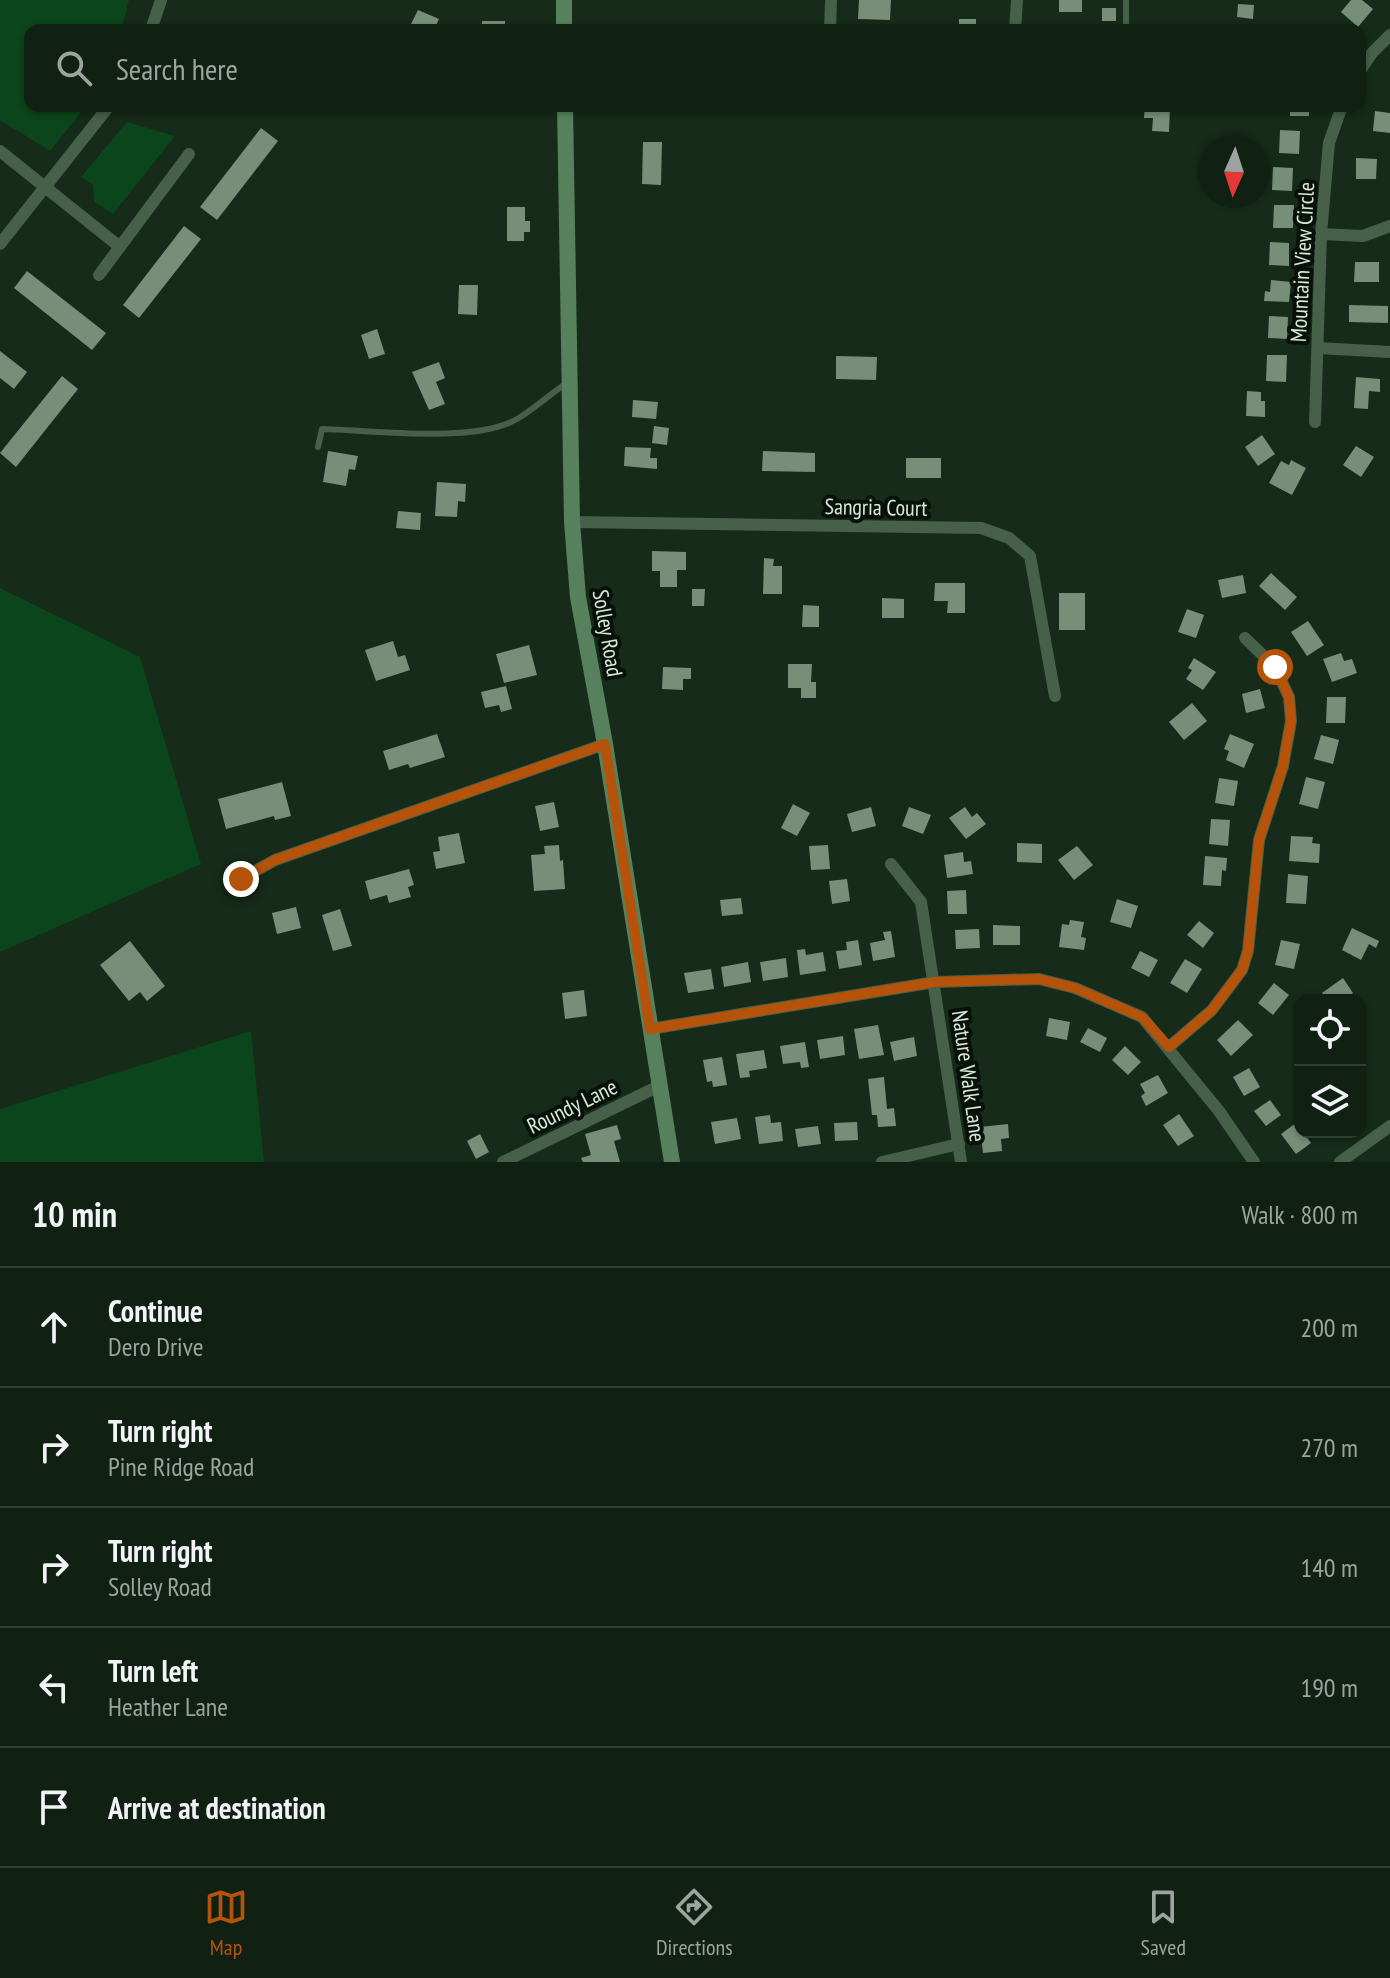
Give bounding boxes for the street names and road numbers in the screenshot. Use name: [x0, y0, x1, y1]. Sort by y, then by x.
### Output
street label: Mountain View Circle: [1284, 181, 1320, 343]
street label: Sangria Court: [824, 492, 928, 522]
street label: Solley Road: [587, 587, 629, 679]
street label: Nature Walk Lane: [946, 1008, 992, 1144]
street label: Roundy Lane: [522, 1072, 622, 1140]

